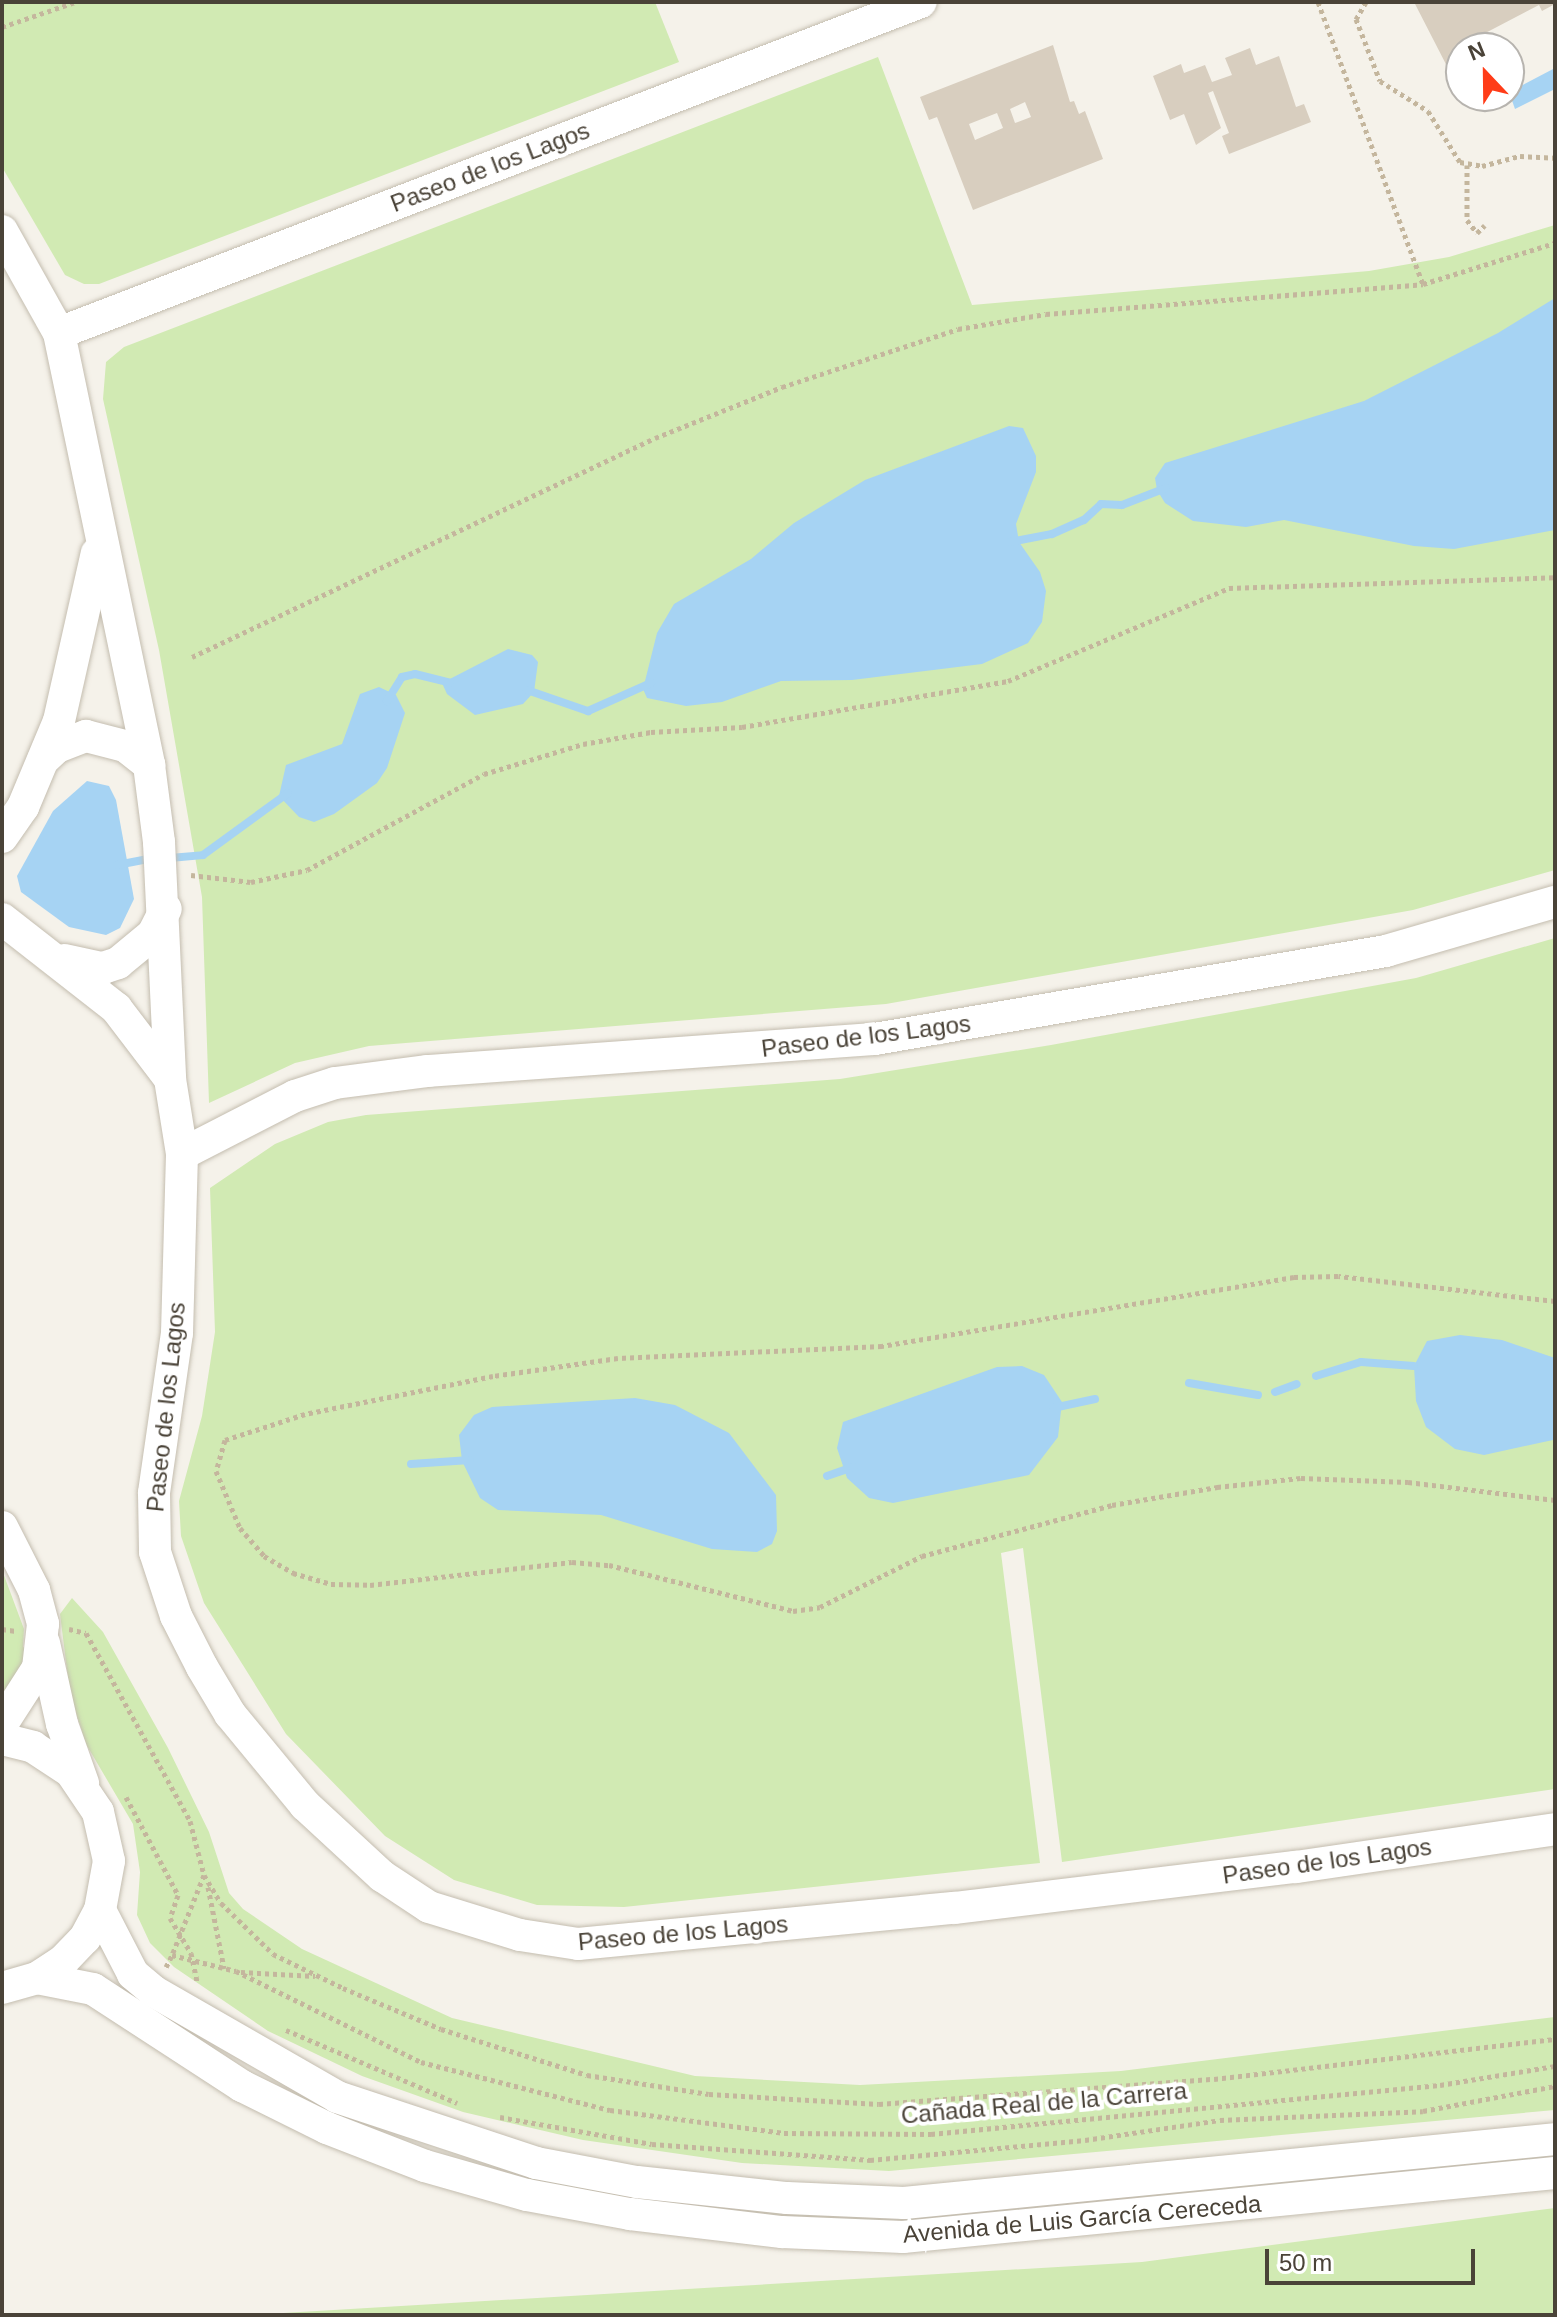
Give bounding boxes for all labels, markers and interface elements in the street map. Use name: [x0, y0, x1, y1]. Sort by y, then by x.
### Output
north arrow: [1445, 32, 1525, 112]
text: N: [1465, 37, 1489, 66]
street label: Paseo de los Lagos: [386, 116, 594, 218]
street label: Paseo de los Lagos: [760, 1009, 972, 1063]
street label: Paseo de los Lagos: [141, 1301, 191, 1513]
street label: Paseo de los Lagos: [1221, 1832, 1433, 1890]
street label: Paseo de los Lagos: [577, 1909, 789, 1957]
street label: Cañada Real de la Carrera: [900, 2076, 1188, 2130]
street label: Avenida de Luis García Cereceda: [902, 2189, 1262, 2249]
scale bar: [1269, 2233, 1479, 2283]
text: 50 m: [1279, 2249, 1332, 2276]

